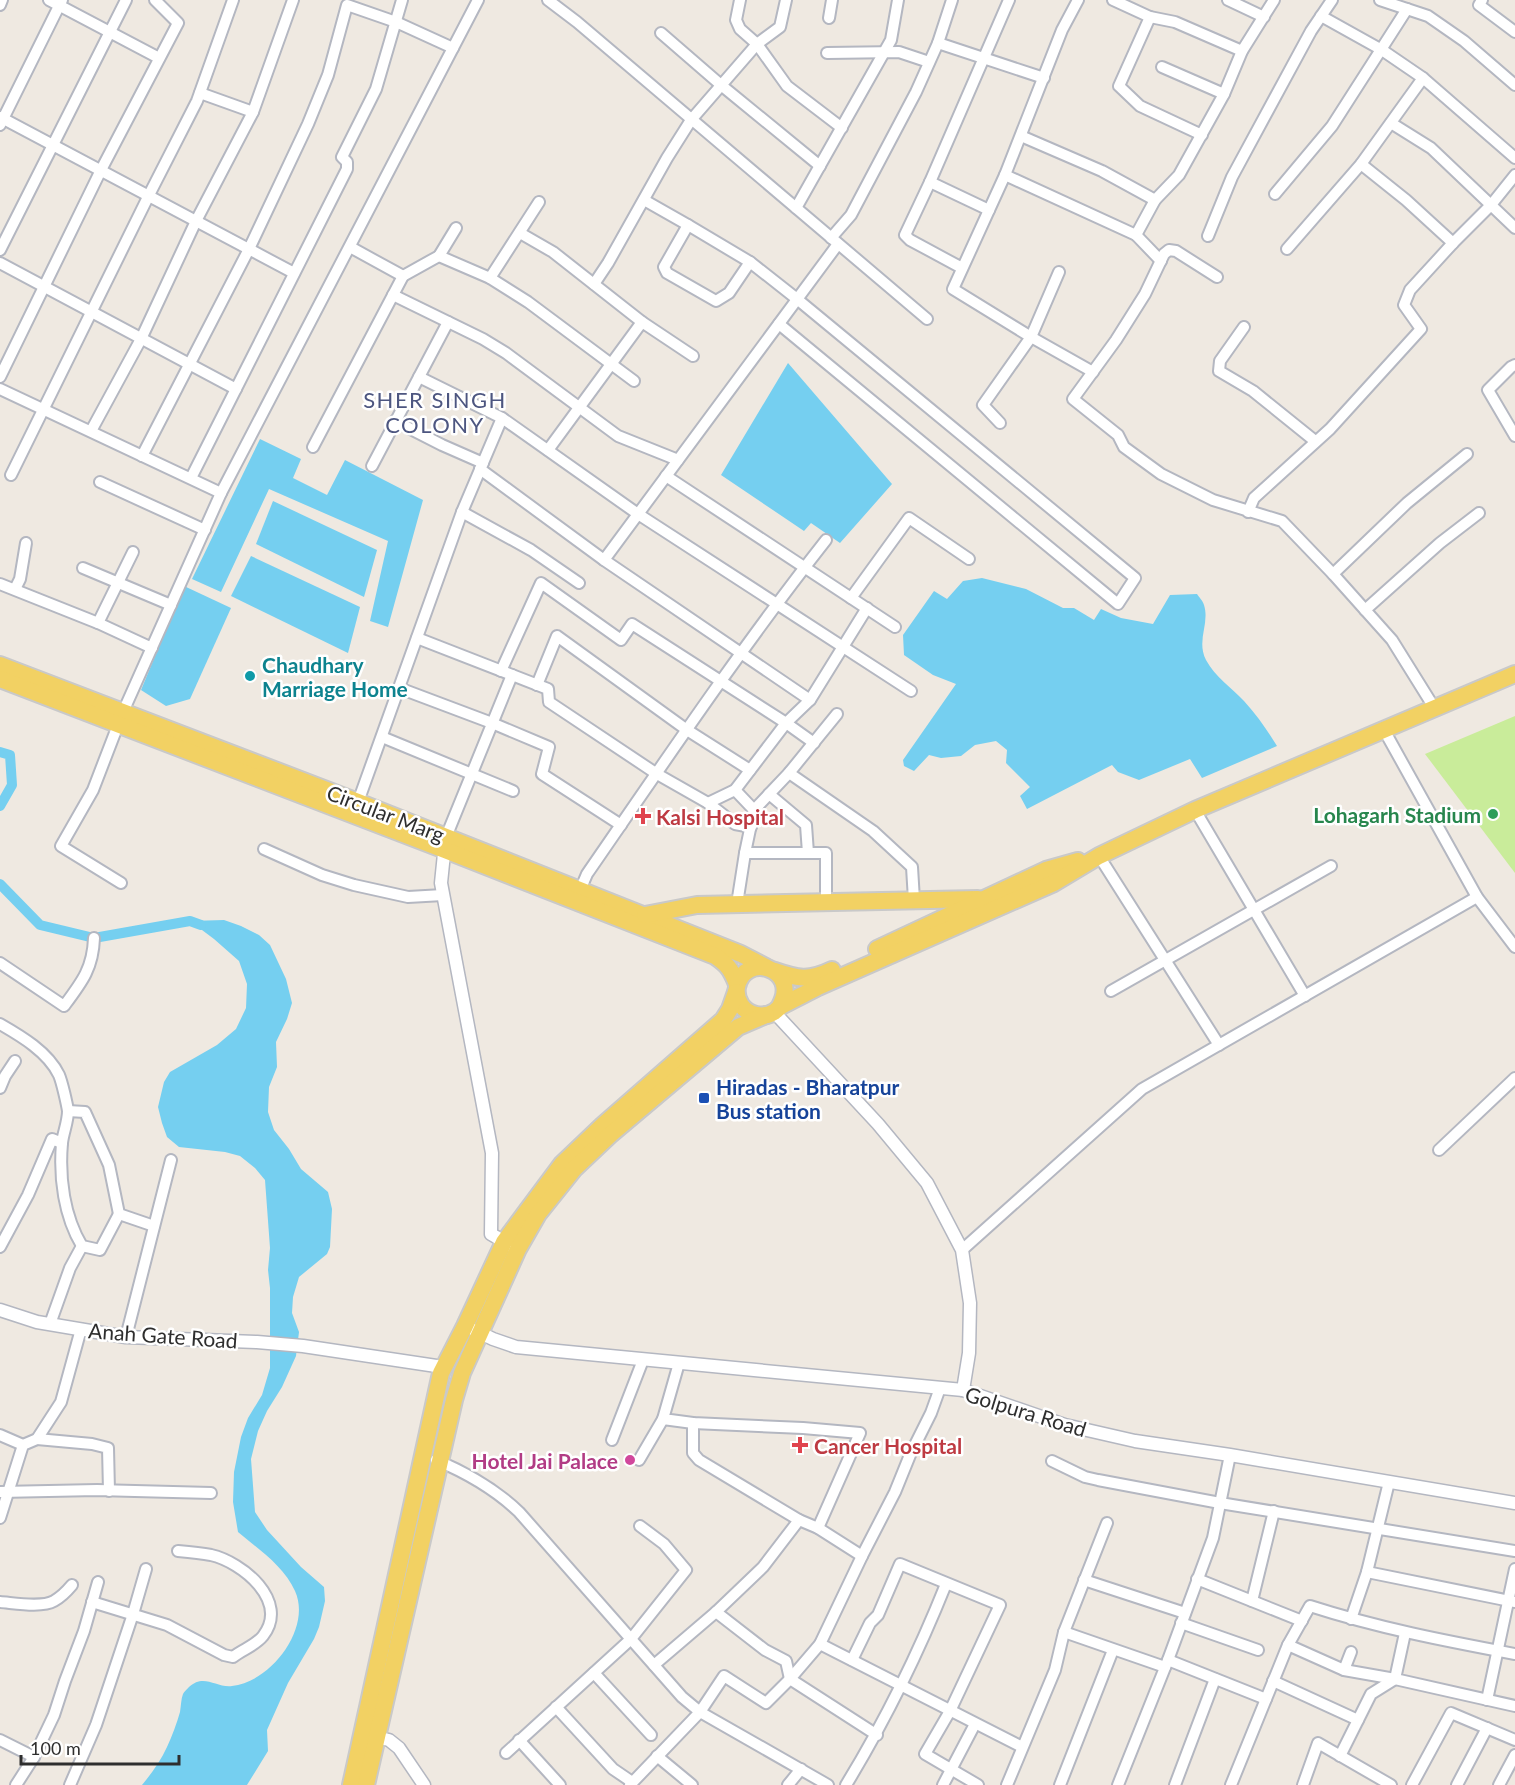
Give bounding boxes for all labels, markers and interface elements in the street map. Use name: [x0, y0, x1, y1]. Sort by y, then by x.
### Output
district label: SHER SINGH COLONY: [363, 386, 507, 438]
place label: Chaudhary Marriage Home: [262, 652, 408, 701]
marker: Chaudhary Marriage Home: [243, 669, 257, 683]
street label: Circular Marg: [324, 779, 448, 847]
place label: Lohagarh Stadium: [1313, 802, 1481, 827]
place label: Kalsi Hospital: [656, 804, 784, 829]
marker: Kalsi Hospital: [634, 807, 652, 825]
marker: Lohagarh Stadium: [1486, 807, 1500, 821]
place label: Hiradas - Bharatpur Bus station: [716, 1074, 900, 1123]
marker: Hiradas - Bharatpur Bus station: [697, 1091, 711, 1105]
street label: Anah Gate Road: [88, 1317, 238, 1353]
street label: Golpura Road: [962, 1381, 1090, 1441]
place label: Cancer Hospital: [814, 1433, 962, 1458]
marker: Cancer Hospital: [791, 1436, 809, 1454]
place label: Hotel Jai Palace: [472, 1448, 618, 1473]
marker: Hotel Jai Palace: [623, 1453, 637, 1467]
scale bar: [21, 1728, 178, 1766]
text: 100 m: [30, 1737, 81, 1759]

